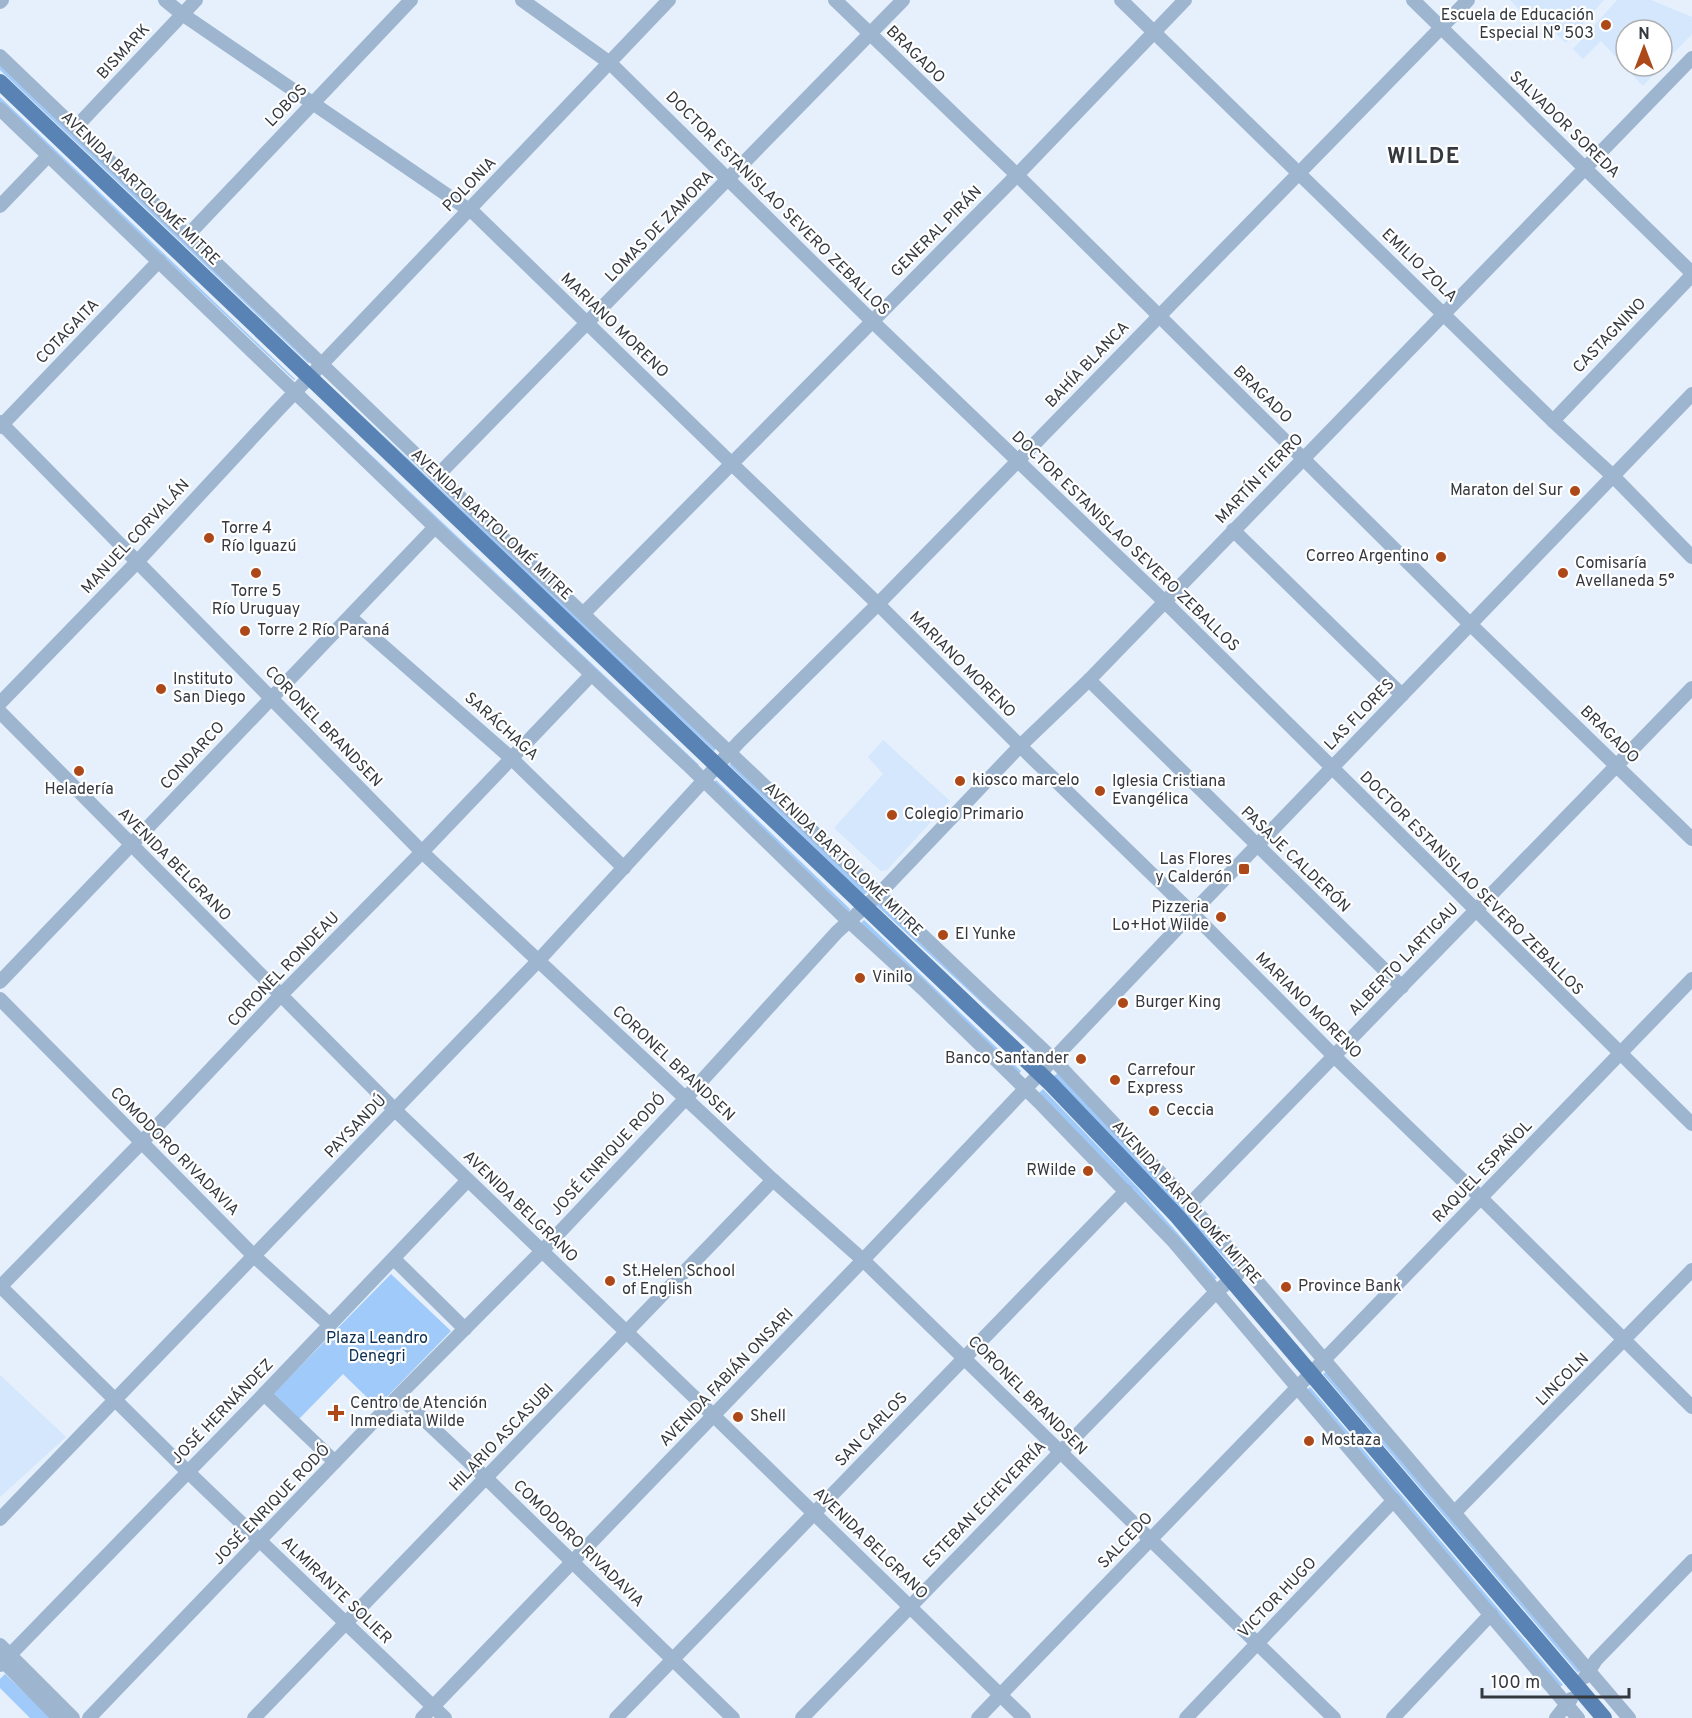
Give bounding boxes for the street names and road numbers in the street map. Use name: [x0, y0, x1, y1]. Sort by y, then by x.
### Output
street label: BISMARK: [93, 20, 155, 84]
street label: BRAGADO: [881, 22, 949, 88]
street label: SALVADOR SOREDA: [1505, 67, 1624, 183]
street label: LOBOS: [262, 80, 312, 132]
street label: DOCTOR ESTANISLAO SEVERO ZEBALLOS: [661, 88, 893, 320]
street label: AVENIDA BARTOLOMÉ MITRE: [56, 106, 225, 270]
street label: POLONIA: [439, 153, 501, 217]
street label: LOMAS DE ZAMORA: [602, 167, 719, 287]
street label: GENERAL PIRÁN: [886, 181, 987, 282]
street label: EMILIO ZOLA: [1377, 225, 1461, 307]
street label: MARIANO MORENO: [556, 269, 672, 383]
street label: CASTAGNINO: [1569, 294, 1651, 378]
street label: COTAGAITA: [32, 295, 104, 369]
street label: BAHÍA BLANCA: [1040, 316, 1134, 412]
street label: BRAGADO: [1228, 362, 1296, 428]
street label: DOCTOR ESTANISLAO SEVERO ZEBALLOS: [1007, 427, 1243, 657]
street label: MARTÍN FIERRO: [1210, 428, 1308, 528]
street label: AVENIDA BARTOLOMÉ MITRE: [406, 443, 577, 605]
street label: MANUEL CORVALÁN: [76, 474, 194, 599]
street label: MARIANO MORENO: [904, 607, 1020, 723]
street label: CORONEL BRANDSEN: [260, 662, 386, 792]
street label: LAS FLORES: [1321, 675, 1399, 755]
street label: SARÁCHAGA: [460, 687, 544, 766]
street label: BRAGADO: [1575, 702, 1643, 768]
street label: CONDARCO: [156, 718, 230, 794]
street label: DOCTOR ESTANISLAO SEVERO ZEBALLOS: [1355, 768, 1587, 1000]
street label: AVENIDA BARTOLOMÉ MITRE: [759, 777, 928, 941]
street label: PASAJE CALDERÓN: [1236, 801, 1355, 917]
street label: AVENIDA BELGRANO: [113, 804, 235, 926]
street label: ALBERTO LARTIGAU: [1345, 899, 1463, 1021]
street label: CORONEL RONDEAU: [224, 908, 344, 1032]
street label: MARIANO MORENO: [1250, 948, 1366, 1064]
street label: CORONEL BRANDSEN: [607, 1002, 739, 1126]
street label: COMODORO RIVADAVIA: [105, 1083, 243, 1221]
street label: JOSÉ ENRIQUE RODÓ: [546, 1088, 671, 1220]
street label: PAYSANDÚ: [319, 1090, 391, 1163]
street label: RAQUEL ESPAÑOL: [1427, 1114, 1537, 1227]
street label: AVENIDA BARTOLOMÉ MITRE: [1107, 1116, 1266, 1289]
street label: AVENIDA BELGRANO: [458, 1147, 582, 1267]
street label: AVENIDA FABIÁN ONSARI: [654, 1303, 798, 1451]
street label: CORONEL BRANDSEN: [963, 1332, 1091, 1460]
street label: LINCOLN: [1532, 1349, 1594, 1411]
street label: JOSÉ HERNÁNDEZ: [166, 1354, 278, 1469]
street label: HILARIO ASCASUBI: [446, 1380, 558, 1496]
street label: SAN CARLOS: [831, 1388, 913, 1472]
street label: ESTEBAN ECHEVERRÍA: [918, 1436, 1051, 1573]
street label: JOSÉ ENRIQUE RODÓ: [208, 1439, 335, 1570]
street label: COMODORO RIVADAVIA: [508, 1476, 648, 1612]
street label: AVENIDA BELGRANO: [808, 1484, 932, 1604]
street label: SALCEDO: [1094, 1509, 1158, 1573]
street label: ALMIRANTE SOLIER: [276, 1533, 396, 1649]
street label: VICTOR HUGO: [1234, 1553, 1322, 1643]

